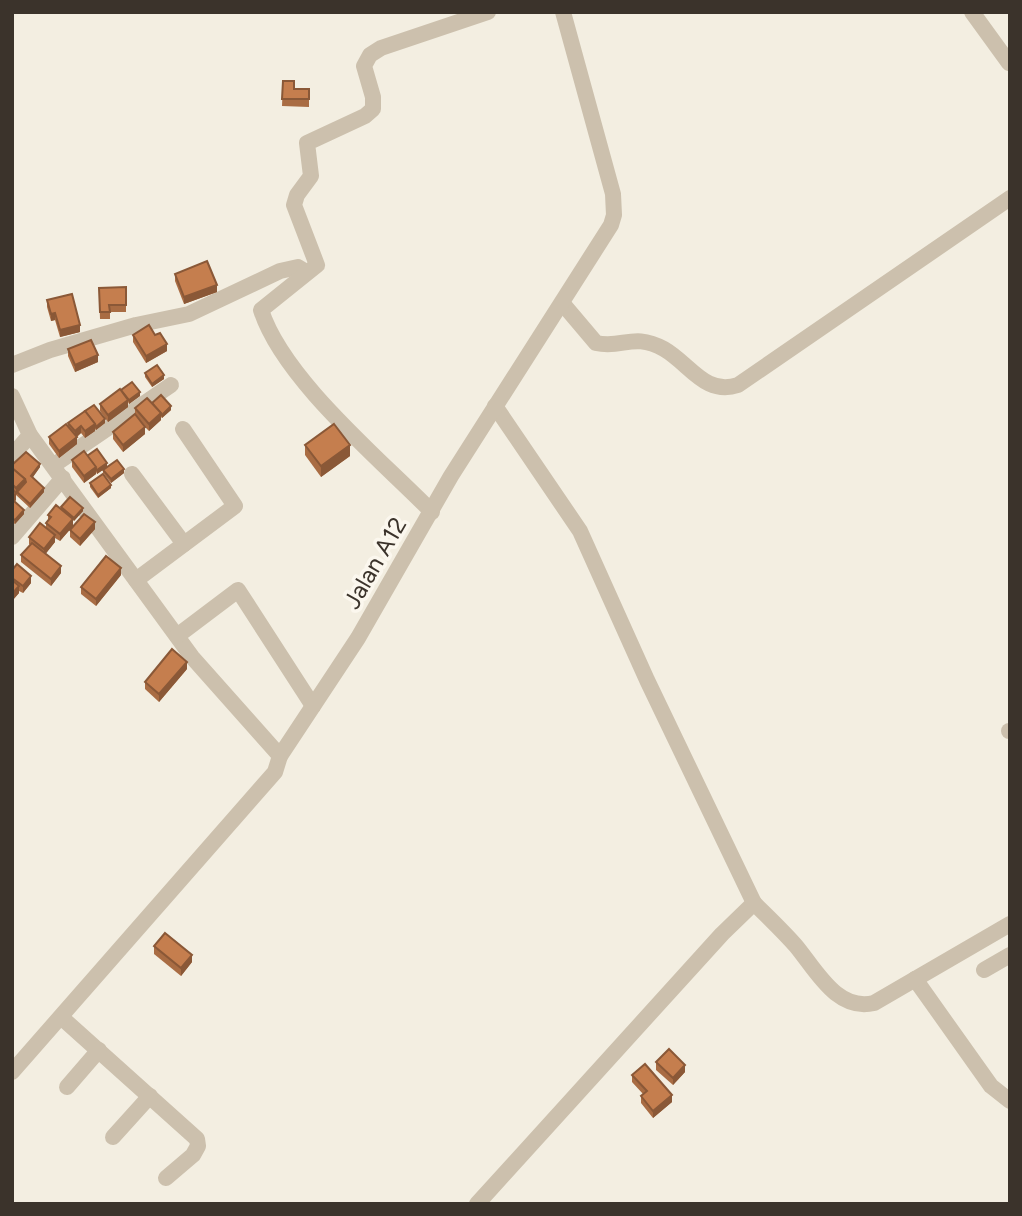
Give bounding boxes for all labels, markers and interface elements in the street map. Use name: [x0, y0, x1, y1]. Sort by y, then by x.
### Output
street label: Jalan A12: [337, 512, 412, 614]

